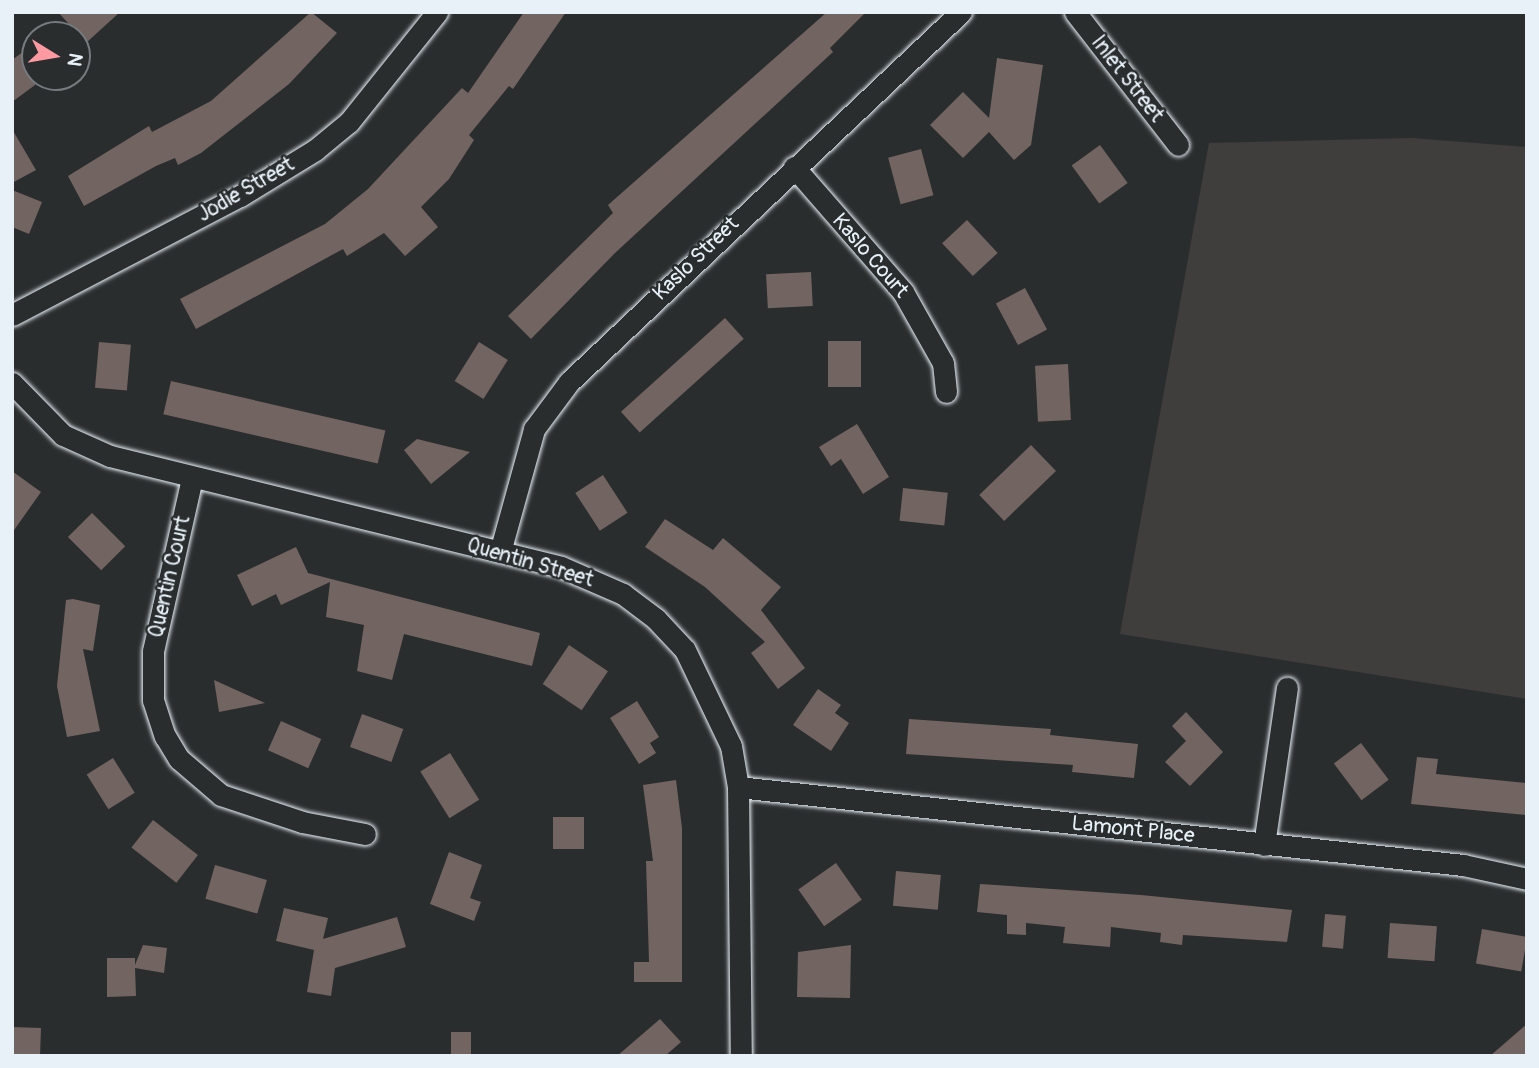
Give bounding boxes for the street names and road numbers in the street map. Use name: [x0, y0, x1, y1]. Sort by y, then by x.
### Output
street label: Inlet Street: [1085, 31, 1169, 127]
street label: Jodie Street: [193, 152, 299, 228]
street label: Kaslo Court: [827, 209, 913, 303]
street label: Kaslo Street: [648, 212, 744, 306]
street label: Quentin Court: [144, 514, 196, 640]
street label: Quentin Street: [464, 533, 596, 593]
street label: Lamont Place: [1070, 811, 1196, 849]

